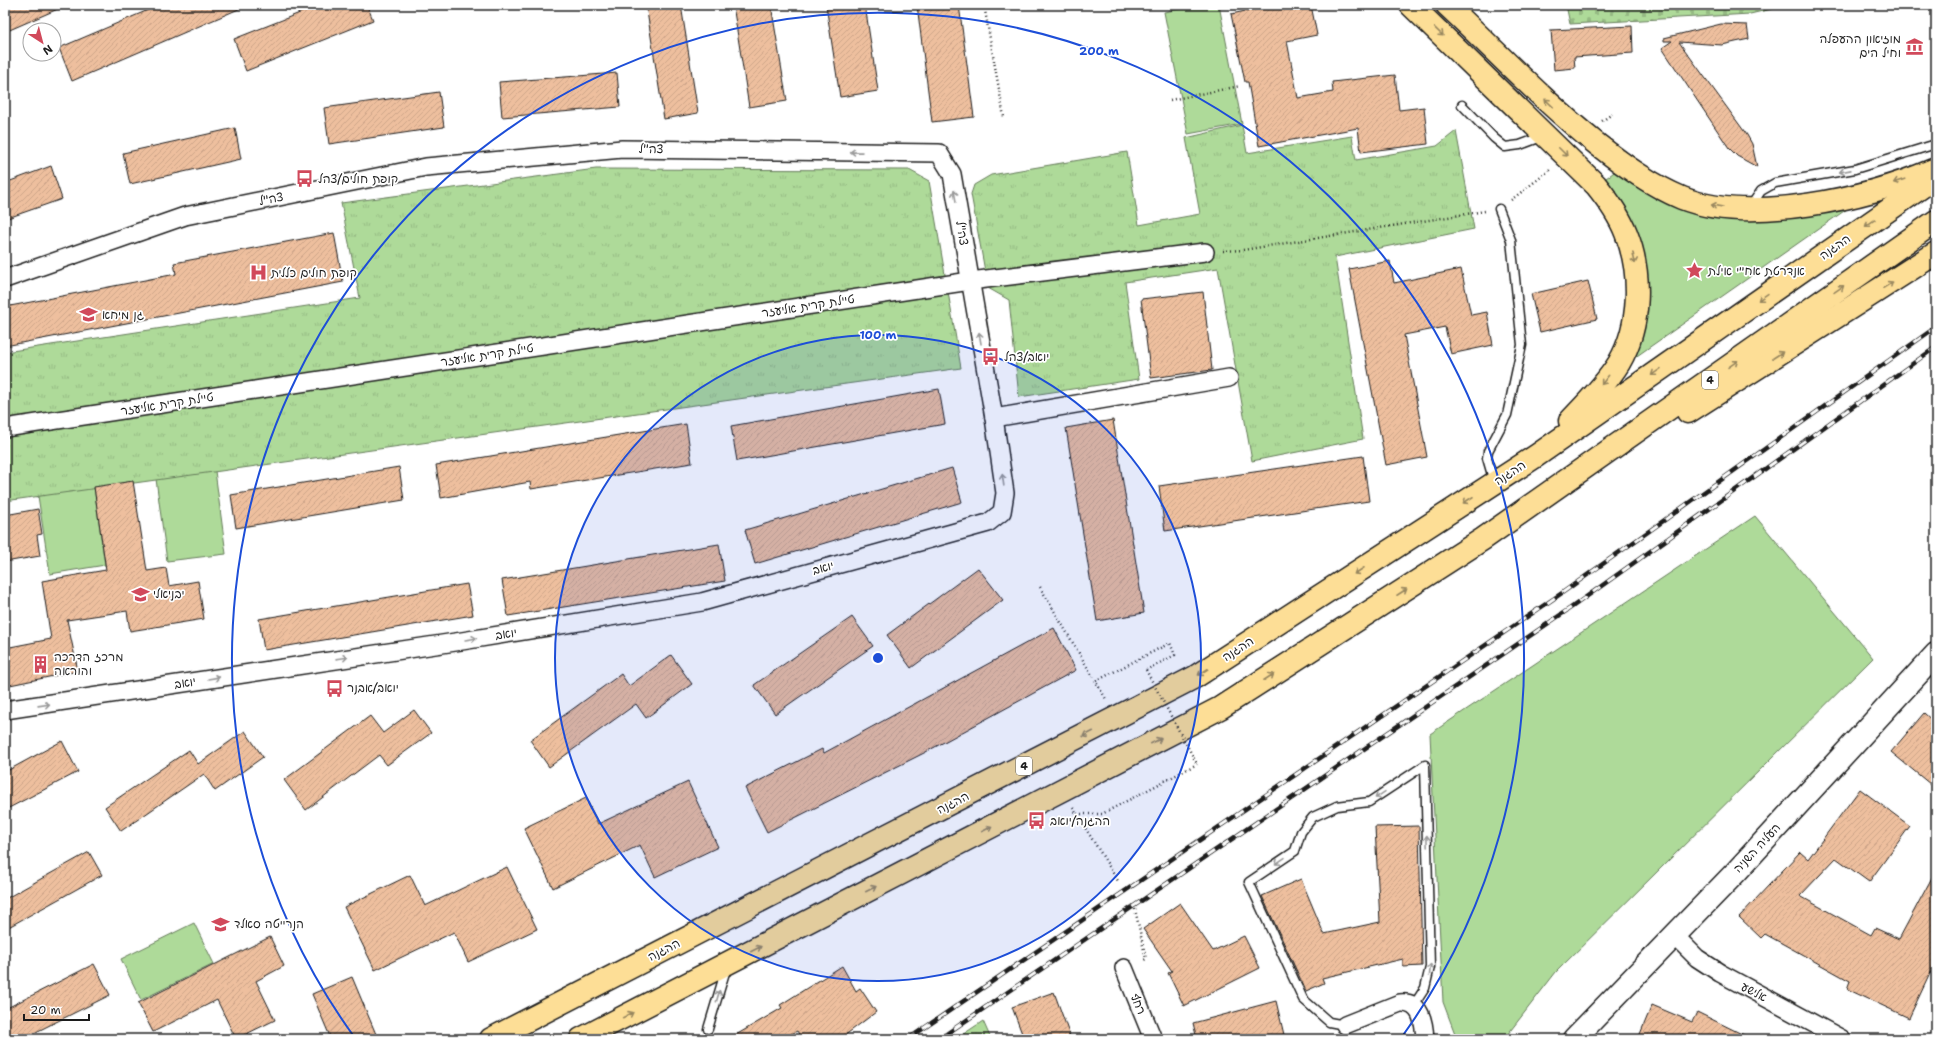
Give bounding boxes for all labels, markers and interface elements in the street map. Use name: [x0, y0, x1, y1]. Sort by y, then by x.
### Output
north arrow: [22, 22, 62, 62]
one-way arrow: [1434, 27, 1444, 36]
place label: מוזיאון ההעפלה וחיל הים: [1819, 31, 1901, 61]
museum icon: מוזיאון ההעפלה וחיל הים: [1904, 36, 1924, 56]
text: N: [39, 41, 56, 58]
text: 200 m: [1079, 43, 1119, 59]
one-way arrow: [1544, 98, 1554, 108]
street label: צה"ל: [639, 141, 664, 157]
one-way arrow: [1558, 147, 1568, 157]
one-way arrow: [850, 148, 863, 156]
one-way arrow: [1839, 167, 1852, 175]
bus stop icon: קופת חולים/צהל: [295, 169, 315, 189]
place label: קופת חולים/צהל: [318, 171, 398, 187]
one-way arrow: [1893, 178, 1906, 185]
street label: צה"ל: [257, 189, 285, 209]
one-way arrow: [951, 190, 959, 203]
one-way arrow: [1711, 202, 1724, 210]
street label: צה"ל: [952, 219, 972, 247]
one-way arrow: [1864, 219, 1875, 227]
street label: ההגנה: [1816, 231, 1854, 263]
one-way arrow: [1630, 251, 1638, 264]
place icon: אנדרטת אח"י אילת: [1685, 261, 1705, 281]
hospital icon: קופת חולים כללית: [248, 263, 268, 283]
place label: אנדרטת אח"י אילת: [1707, 263, 1805, 279]
place label: קופת חולים כללית: [270, 265, 357, 281]
one-way arrow: [1882, 280, 1894, 288]
one-way arrow: [1833, 285, 1844, 293]
street label: טיילת קרית אליעזר: [760, 291, 856, 321]
one-way arrow: [1758, 293, 1769, 301]
school or university icon: גן מיחא: [79, 305, 99, 325]
place label: גן מיחא: [102, 307, 145, 323]
text: 100 m: [860, 327, 897, 343]
one-way arrow: [976, 332, 984, 345]
street label: טיילת קרית אליעזר: [439, 340, 535, 370]
bus stop icon: יואב/צהל: [981, 347, 1001, 367]
place label: יואב/צהל: [1004, 349, 1049, 365]
one-way arrow: [1772, 351, 1783, 359]
one-way arrow: [1727, 360, 1738, 368]
one-way arrow: [1651, 368, 1662, 376]
road number: 4: [1702, 371, 1718, 389]
one-way arrow: [1601, 375, 1610, 386]
street label: טיילת קרית אליעזר: [119, 389, 215, 419]
street label: ההגנה: [1491, 457, 1529, 489]
one-way arrow: [999, 474, 1007, 487]
one-way arrow: [1462, 496, 1473, 504]
street label: יואב: [810, 557, 836, 579]
one-way arrow: [1354, 567, 1365, 575]
school or university icon: יבניאלי: [130, 584, 150, 604]
place label: יבניאלי: [153, 586, 184, 602]
one-way arrow: [1396, 587, 1408, 595]
street label: יואב: [494, 624, 518, 644]
street label: ההגנה: [1219, 633, 1257, 665]
one-way arrow: [464, 635, 477, 643]
place label: מרכז הדרכה והוראה: [54, 649, 124, 679]
centre of rings: [871, 651, 885, 665]
building icon: מרכז הדרכה והוראה: [31, 654, 51, 674]
one-way arrow: [335, 654, 348, 662]
one-way arrow: [1197, 669, 1209, 677]
street label: יואב: [173, 673, 197, 693]
one-way arrow: [1263, 673, 1274, 681]
one-way arrow: [207, 674, 220, 682]
bus stop icon: יואב/אבנר: [324, 678, 344, 698]
place label: יואב/אבנר: [347, 680, 399, 696]
one-way arrow: [37, 701, 50, 709]
one-way arrow: [1083, 730, 1095, 738]
one-way arrow: [1150, 737, 1162, 744]
road number: 4: [1016, 757, 1032, 775]
street label: ההגנה: [934, 788, 972, 818]
one-way arrow: [1374, 791, 1386, 799]
bus stop icon: ההגנה/יואב: [1027, 811, 1047, 831]
place label: ההגנה/יואב: [1050, 813, 1110, 829]
street label: העליה השניה: [1730, 820, 1784, 876]
one-way arrow: [981, 825, 993, 832]
one-way arrow: [1423, 835, 1431, 848]
one-way arrow: [1274, 858, 1286, 866]
one-way arrow: [865, 885, 877, 892]
school or university icon: הנרייטה סאלד: [211, 914, 231, 934]
place label: הנרייטה סאלד: [234, 916, 304, 932]
street label: ההגנה: [645, 935, 683, 965]
one-way arrow: [750, 944, 762, 952]
one-way arrow: [1426, 964, 1433, 977]
street label: אלישע: [1738, 979, 1770, 1006]
one-way arrow: [715, 990, 722, 1003]
street label: רחף: [1126, 991, 1150, 1017]
scale bar: [24, 996, 89, 1022]
text: 20 m: [30, 1002, 61, 1018]
one-way arrow: [622, 1010, 634, 1018]

